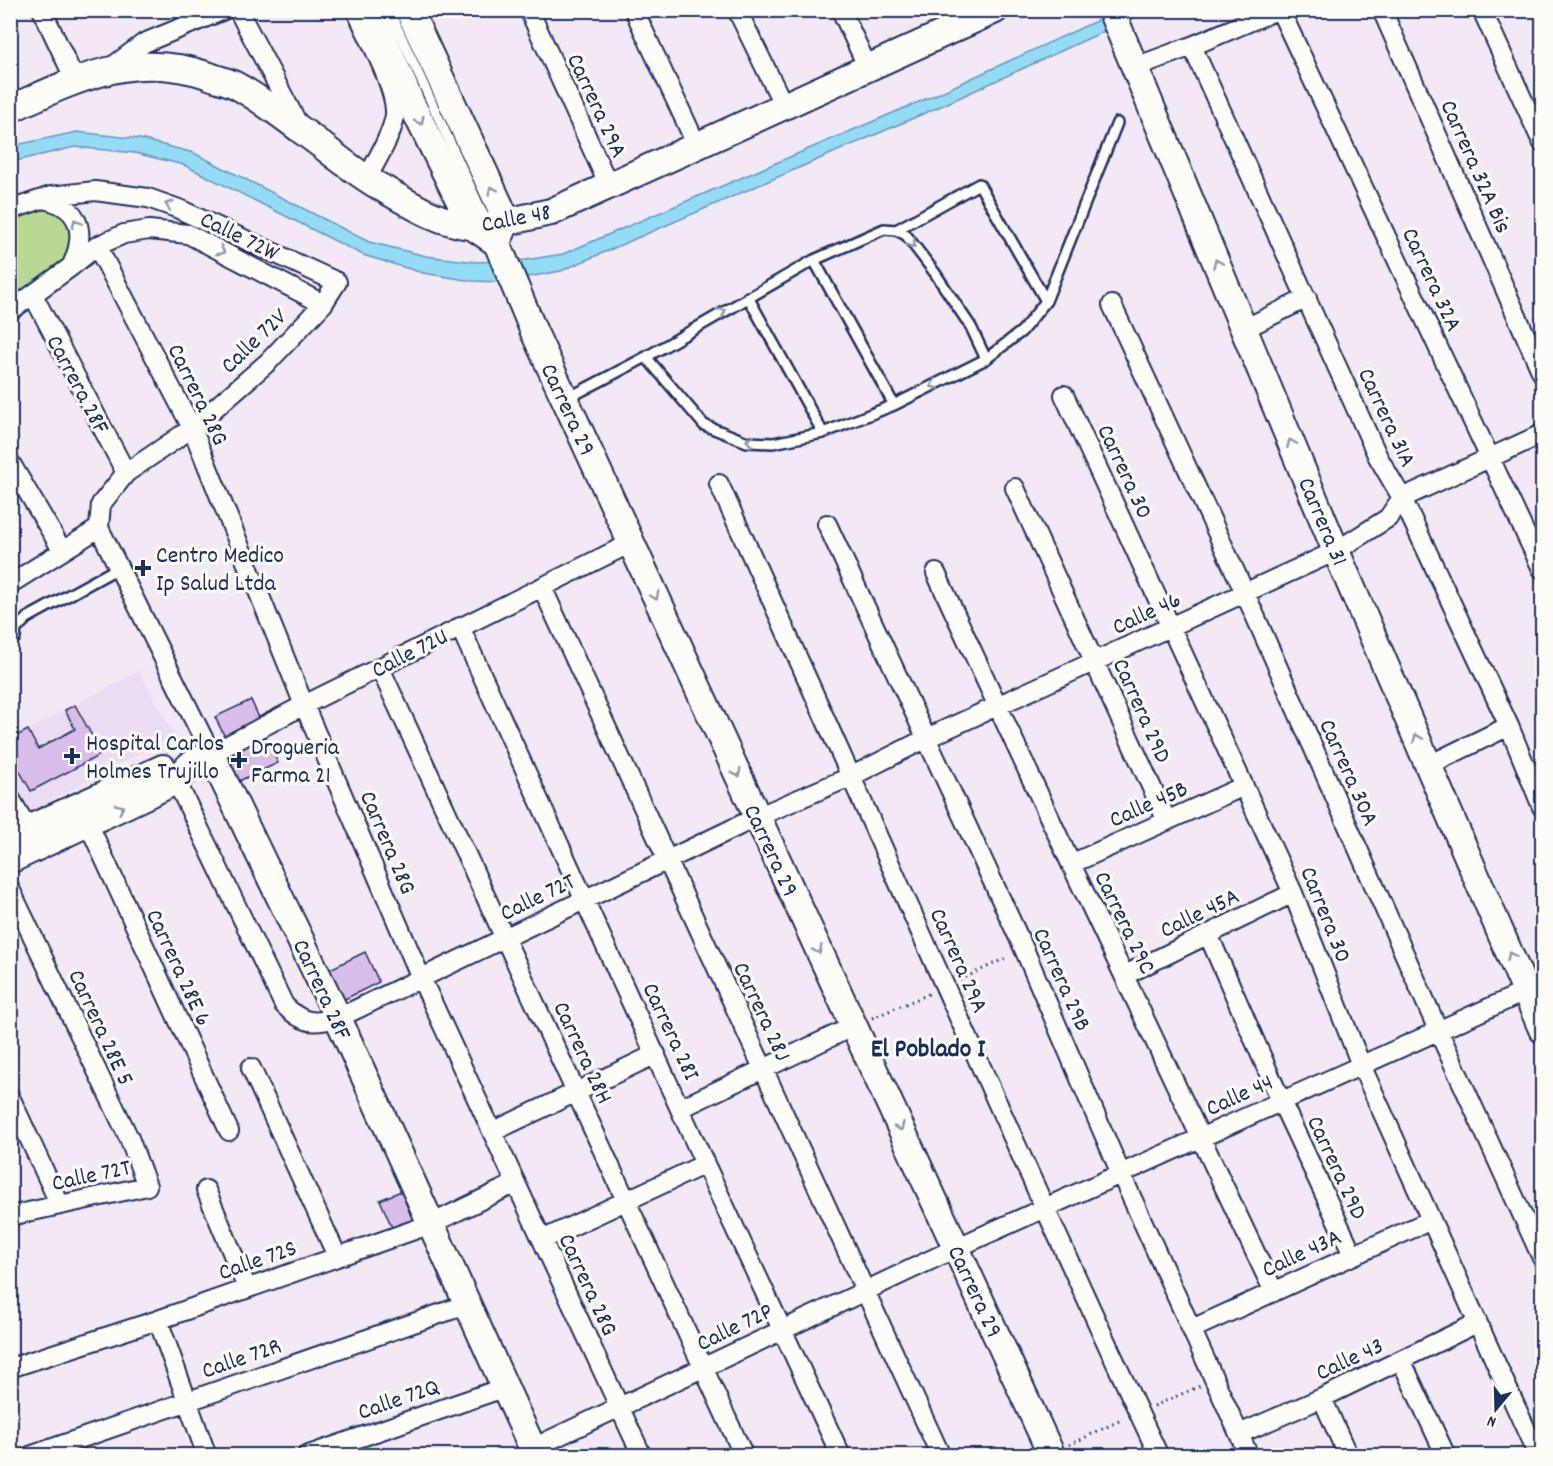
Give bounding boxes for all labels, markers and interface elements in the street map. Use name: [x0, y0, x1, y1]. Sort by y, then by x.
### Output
street label: Carrera 29A: [556, 48, 634, 164]
street label: Carrera 32A Bis: [1430, 95, 1519, 239]
one-way arrow: [413, 115, 425, 126]
one-way arrow: [488, 185, 500, 196]
street label: Calle 48: [479, 197, 554, 243]
one-way arrow: [164, 200, 175, 213]
street label: Calle 72W: [193, 204, 284, 271]
one-way arrow: [71, 218, 83, 229]
street label: Carrera 32A: [1391, 223, 1469, 338]
one-way arrow: [905, 237, 916, 248]
one-way arrow: [214, 244, 225, 255]
one-way arrow: [1212, 258, 1224, 269]
street label: Calle 72V: [214, 301, 297, 383]
one-way arrow: [716, 308, 726, 319]
street label: Carrera 28F: [36, 330, 117, 441]
street label: Carrera 28G: [157, 339, 236, 452]
street label: Carrera 29: [530, 358, 603, 462]
street label: Carrera 31A: [1347, 363, 1423, 474]
one-way arrow: [930, 378, 941, 390]
street label: Carrera 30: [1087, 419, 1160, 525]
one-way arrow: [746, 435, 756, 448]
one-way arrow: [1286, 438, 1298, 449]
street label: Carrera 31: [1287, 473, 1355, 572]
place label: Centro Medico Ip Salud Ltda: [156, 540, 284, 602]
marker: Centro Medico Ip Salud Ltda: [134, 559, 152, 577]
street label: Calle 46: [1107, 584, 1187, 645]
one-way arrow: [648, 589, 660, 600]
street label: Calle 72U: [366, 621, 455, 688]
street label: Carrera 29D: [1102, 654, 1178, 769]
street label: Carrera 30A: [1309, 714, 1386, 832]
place label: Hospital Carlos Holmes Trujillo: [86, 728, 224, 790]
place label: Drogueria Farma 21: [251, 732, 340, 794]
one-way arrow: [1412, 734, 1424, 745]
marker: Hospital Carlos Holmes Trujillo: [63, 747, 81, 765]
marker: Drogueria Farma 21: [232, 753, 246, 767]
one-way arrow: [729, 766, 741, 777]
street label: Calle 45B: [1104, 773, 1194, 838]
street label: Carrera 28G: [349, 786, 423, 900]
street label: Carrera 29: [733, 799, 806, 903]
one-way arrow: [114, 803, 125, 815]
street label: Carrera 30: [1290, 862, 1359, 968]
street label: Calle 72T: [495, 866, 582, 931]
street label: Carrera 29C: [1084, 866, 1163, 981]
street label: Calle 45A: [1155, 881, 1246, 949]
street label: Carrera 29A: [919, 903, 996, 1019]
street label: Carrera 28E 6: [135, 904, 219, 1032]
street label: Carrera 29B: [1022, 923, 1098, 1037]
street label: Carrera 28F: [282, 934, 359, 1047]
one-way arrow: [811, 943, 823, 954]
one-way arrow: [1506, 951, 1518, 962]
street label: Carrera 28J: [722, 957, 798, 1067]
street label: Carrera 28E 5: [58, 965, 141, 1092]
street label: Carrera 28I: [632, 978, 707, 1087]
street label: Carrera 28H: [543, 996, 620, 1110]
district label: El Poblado I: [871, 1032, 986, 1069]
street label: Calle 44: [1201, 1067, 1279, 1127]
street label: Carrera 29D: [1296, 1111, 1374, 1226]
one-way arrow: [893, 1120, 905, 1131]
street label: Calle 72T: [49, 1152, 135, 1202]
street label: Calle 43A: [1257, 1221, 1348, 1288]
street label: Carrera 28G: [548, 1229, 625, 1342]
street label: Calle 72S: [214, 1233, 302, 1291]
street label: Carrera 29: [937, 1240, 1010, 1344]
street label: Calle 72P: [691, 1296, 779, 1362]
street label: Calle 72R: [198, 1330, 286, 1389]
street label: Calle 43: [1311, 1330, 1390, 1391]
street label: Calle 72Q: [354, 1371, 444, 1431]
north arrow: [1466, 1379, 1526, 1439]
text: N: [1484, 1409, 1499, 1433]

